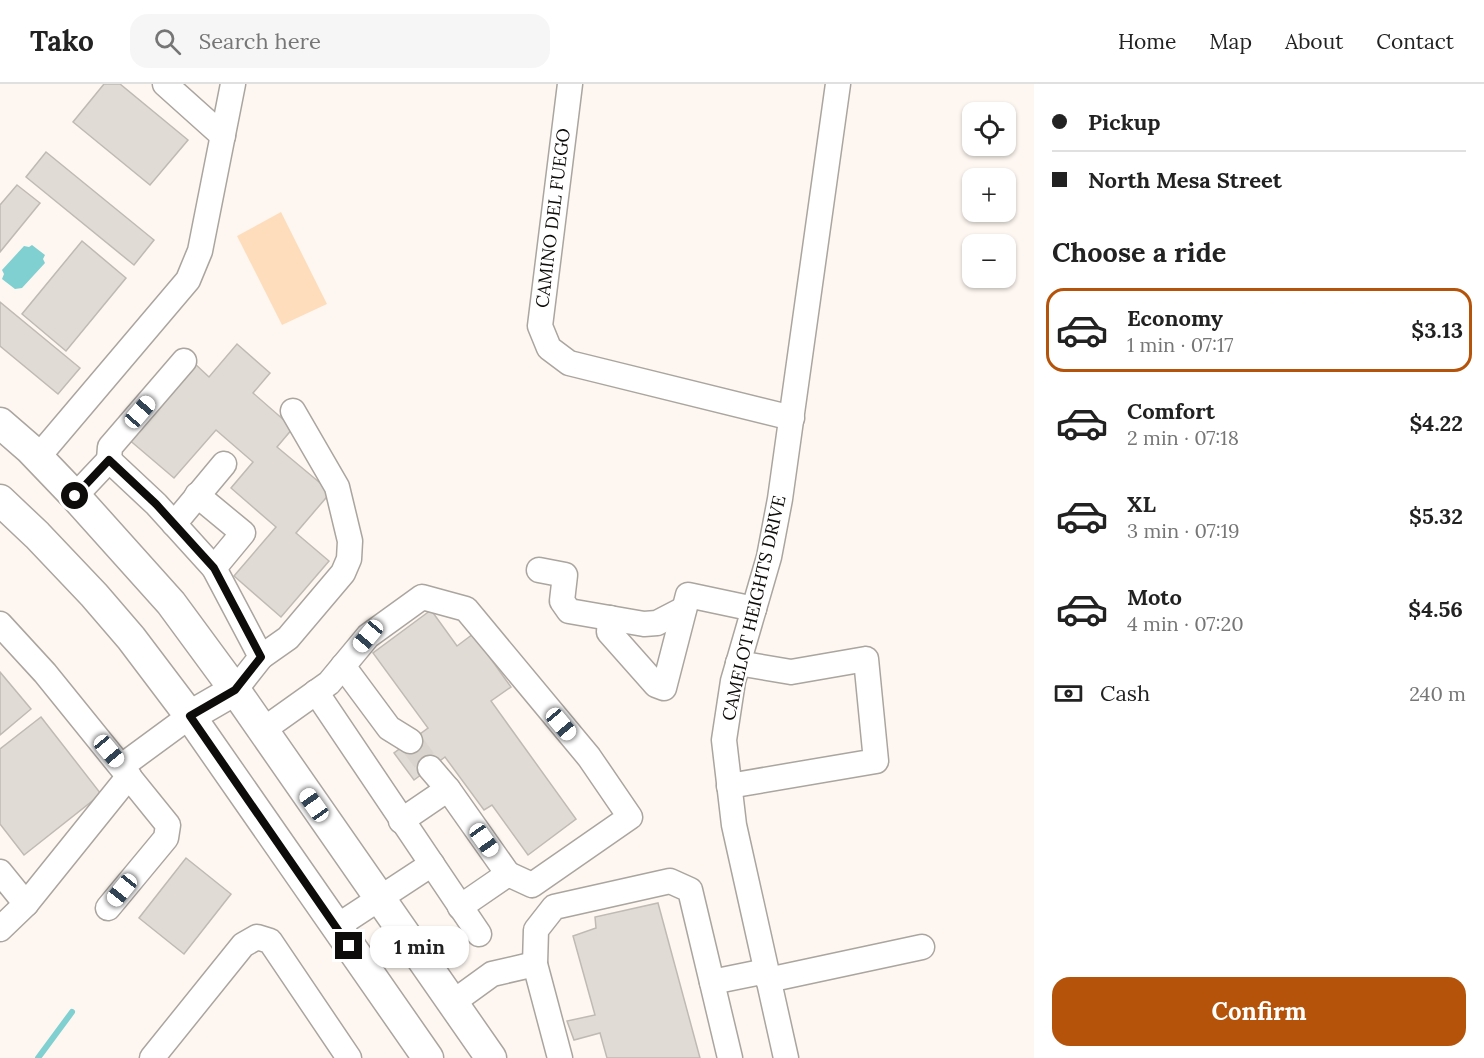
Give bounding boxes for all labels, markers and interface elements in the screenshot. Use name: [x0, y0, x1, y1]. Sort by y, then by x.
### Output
search box: [130, 14, 550, 68]
text: Tako: [30, 23, 94, 59]
icon: search: [151, 25, 184, 58]
text: Search here: [199, 27, 321, 55]
text: Home: [1118, 28, 1176, 55]
text: Map: [1209, 28, 1252, 55]
text: About: [1285, 28, 1343, 55]
text: Contact: [1376, 28, 1454, 55]
map controls: [962, 102, 1016, 288]
button: locate: [962, 102, 1016, 156]
text: Pickup: [1088, 108, 1161, 136]
street label: CAMINO DEL FUEGO: [530, 127, 575, 309]
text: North Mesa Street: [1088, 166, 1282, 194]
button: +: [962, 168, 1016, 222]
button: −: [962, 234, 1016, 288]
text: Choose a ride: [1052, 235, 1226, 269]
icon: car: [1055, 303, 1109, 357]
text: Economy: [1127, 304, 1223, 332]
text: $3.13: [1411, 316, 1463, 344]
text: 1 min · 07:17: [1127, 332, 1233, 357]
car: [121, 393, 159, 431]
icon: car: [1055, 396, 1109, 450]
text: Comfort: [1127, 397, 1215, 425]
text: $4.22: [1409, 409, 1463, 437]
text: 2 min · 07:18: [1127, 425, 1239, 450]
route start: [61, 482, 88, 509]
icon: car: [1055, 489, 1109, 543]
text: XL: [1127, 490, 1156, 518]
street label: CAMELOT HEIGHTS DRIVE: [716, 493, 791, 723]
text: $5.32: [1409, 502, 1463, 530]
text: 3 min · 07:19: [1127, 518, 1240, 543]
icon: car: [1055, 582, 1109, 636]
text: Moto: [1127, 583, 1182, 611]
text: $4.56: [1408, 595, 1463, 623]
text: 4 min · 07:20: [1127, 611, 1244, 636]
car: [350, 616, 386, 656]
icon: cash: [1052, 677, 1085, 710]
text: Cash: [1100, 679, 1150, 707]
text: 240 m: [1409, 681, 1466, 706]
car: [543, 704, 579, 744]
car: [91, 731, 127, 771]
car: [296, 785, 332, 825]
car: [466, 820, 502, 860]
car: [104, 870, 140, 910]
callout: 1 min: [370, 925, 469, 967]
route end: [335, 932, 362, 959]
text: 1 min: [394, 934, 445, 959]
button: Confirm: [1052, 977, 1466, 1046]

